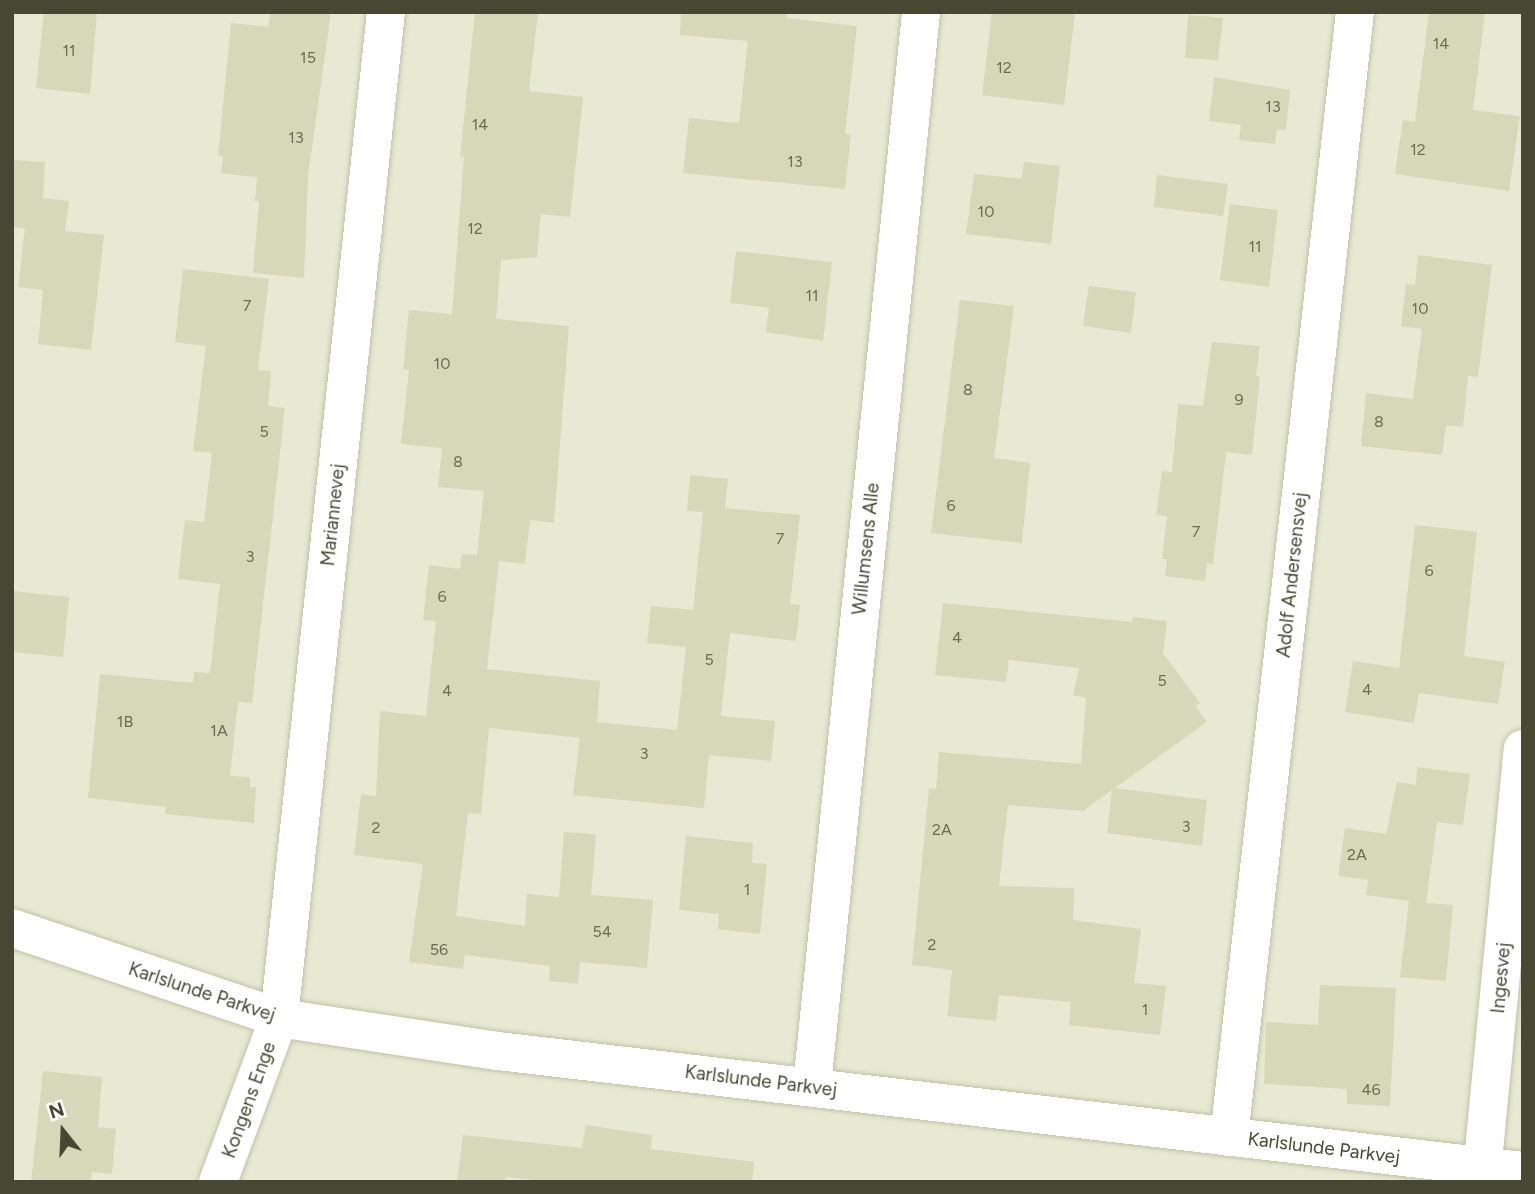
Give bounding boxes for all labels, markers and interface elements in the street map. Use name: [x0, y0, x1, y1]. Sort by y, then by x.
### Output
house number: 14: [1433, 34, 1449, 54]
house number: 11: [62, 41, 76, 61]
house number: 15: [300, 48, 316, 68]
house number: 12: [996, 58, 1012, 78]
house number: 13: [1265, 97, 1281, 117]
house number: 14: [472, 115, 488, 135]
house number: 13: [288, 128, 304, 148]
house number: 12: [1410, 140, 1426, 160]
house number: 13: [787, 152, 803, 172]
house number: 10: [978, 202, 994, 222]
house number: 12: [467, 219, 483, 239]
house number: 11: [1248, 237, 1262, 257]
house number: 11: [805, 286, 819, 306]
house number: 7: [243, 296, 251, 316]
house number: 10: [1412, 299, 1428, 319]
house number: 10: [434, 354, 450, 374]
house number: 8: [963, 380, 973, 400]
house number: 9: [1234, 390, 1244, 410]
house number: 8: [1374, 412, 1384, 432]
house number: 5: [259, 422, 269, 442]
house number: 8: [453, 452, 463, 472]
street label: Mariannevej: [316, 463, 350, 567]
street label: Willumsens Alle: [848, 482, 884, 616]
street label: Adolf Andersensvej: [1272, 491, 1312, 659]
house number: 6: [946, 496, 956, 516]
house number: 7: [1192, 522, 1200, 542]
house number: 7: [776, 529, 784, 549]
house number: 3: [246, 547, 254, 567]
house number: 6: [1424, 561, 1434, 581]
house number: 6: [437, 587, 447, 607]
house number: 4: [952, 628, 962, 648]
house number: 5: [704, 650, 714, 670]
house number: 5: [1157, 671, 1167, 691]
house number: 4: [1362, 680, 1372, 700]
house number: 4: [442, 681, 452, 701]
house number: 1B: [117, 712, 133, 732]
house number: 1A: [210, 721, 228, 741]
house number: 3: [640, 744, 648, 764]
house number: 3: [1182, 817, 1190, 837]
house number: 2: [372, 818, 380, 838]
house number: 2A: [932, 820, 952, 840]
house number: 2A: [1347, 845, 1367, 865]
house number: 1: [744, 880, 750, 900]
house number: 54: [592, 922, 612, 942]
house number: 2: [928, 935, 936, 955]
house number: 56: [430, 940, 448, 960]
street label: Ingesvej: [1487, 942, 1515, 1014]
street label: Karlslunde Parkvej: [126, 957, 278, 1027]
house number: 1: [1142, 1000, 1148, 1020]
street label: Kongens Enge: [217, 1039, 281, 1161]
street label: Karlslunde Parkvej: [683, 1060, 839, 1102]
house number: 46: [1362, 1080, 1380, 1100]
north arrow: [28, 1096, 98, 1166]
text: N: [46, 1097, 67, 1124]
street label: Karlslunde Parkvej: [1246, 1127, 1402, 1169]

